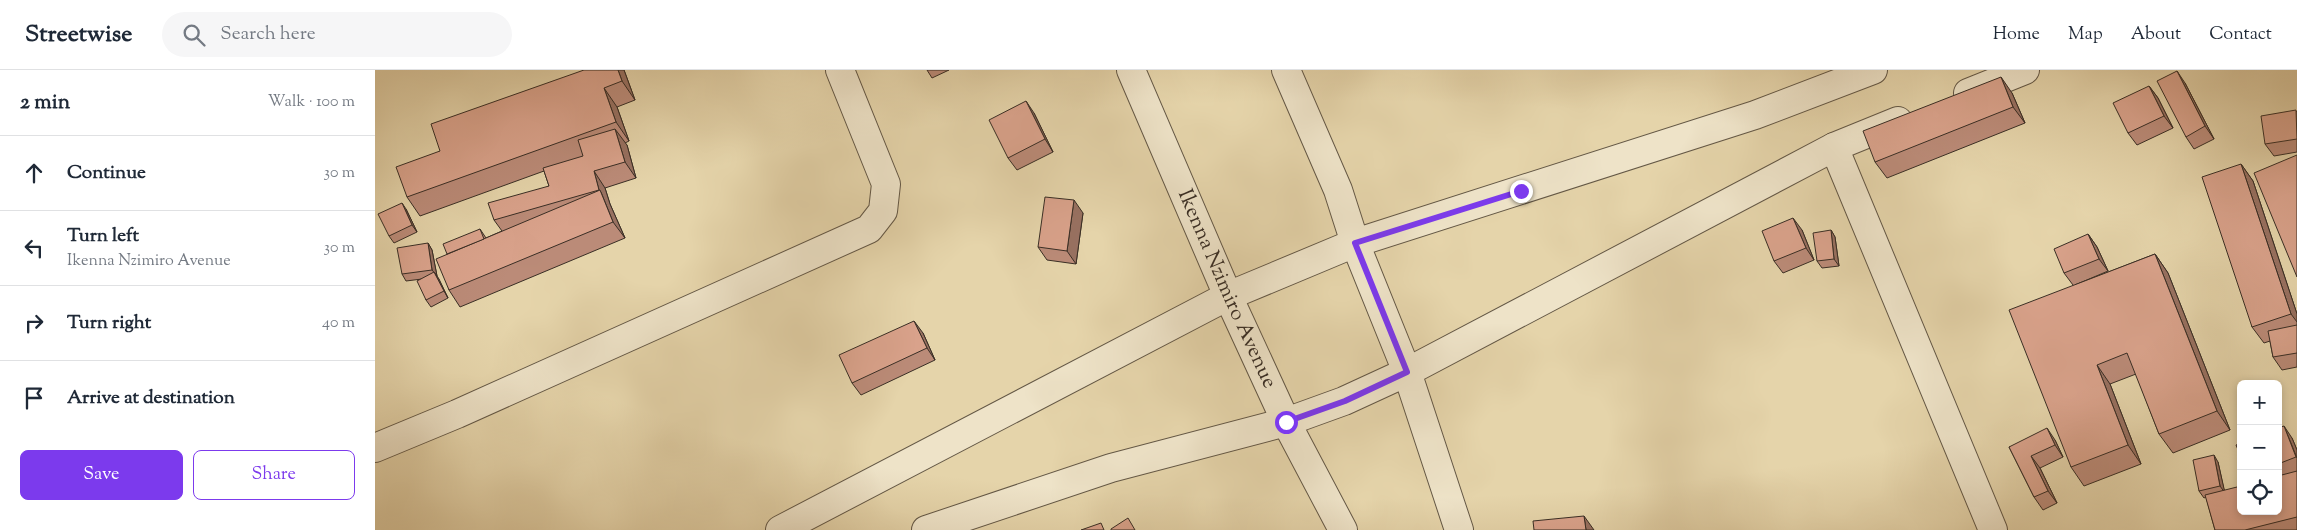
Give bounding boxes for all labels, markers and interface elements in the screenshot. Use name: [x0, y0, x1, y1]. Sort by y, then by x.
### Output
search box: [162, 12, 512, 57]
text: Streetwise: [25, 18, 132, 52]
icon: search: [180, 21, 208, 49]
text: Search here: [220, 21, 316, 48]
text: Home: [1993, 22, 2040, 48]
text: Map: [2068, 22, 2103, 48]
text: About: [2131, 22, 2181, 48]
text: Contact: [2209, 22, 2272, 48]
text: 2 min: [20, 88, 70, 118]
text: Walk · 100 m: [268, 91, 355, 114]
icon: ahead: [20, 159, 48, 187]
text: Continue: [67, 160, 146, 187]
text: 30 m: [324, 162, 355, 185]
route end: [1510, 180, 1533, 203]
street label: Ikenna Nzimiro Avenue: [1169, 185, 1284, 394]
text: Turn left: [67, 223, 139, 250]
icon: left: [20, 234, 48, 262]
text: 30 m: [324, 237, 355, 260]
text: Ikenna Nzimiro Avenue: [67, 250, 231, 273]
icon: right: [20, 309, 48, 337]
text: Turn right: [67, 310, 151, 337]
text: 40 m: [322, 312, 355, 335]
map controls: [2237, 380, 2282, 515]
button: +: [2237, 380, 2282, 425]
icon: arrive: [20, 384, 48, 412]
text: Arrive at destination: [67, 385, 235, 412]
route start: [1275, 411, 1298, 434]
button: −: [2237, 425, 2282, 470]
button: Save: [20, 450, 183, 500]
button: Share: [193, 450, 355, 500]
button: locate: [2237, 470, 2282, 515]

